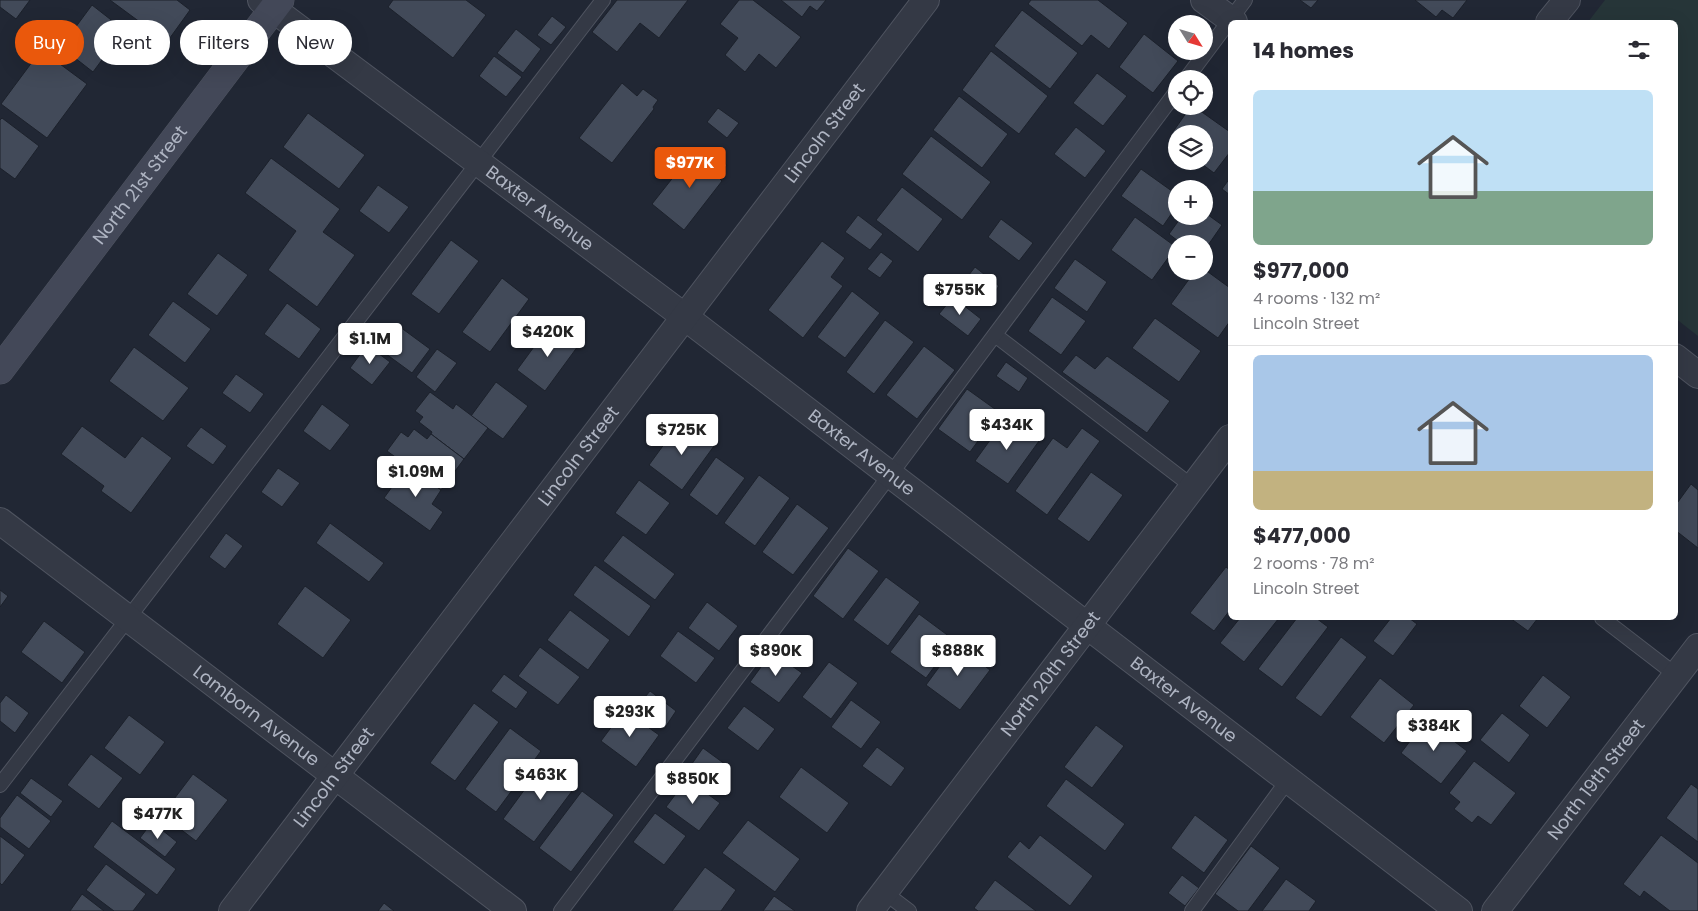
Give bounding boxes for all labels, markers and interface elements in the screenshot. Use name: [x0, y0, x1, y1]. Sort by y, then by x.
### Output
north arrow: [1168, 15, 1212, 60]
map controls: [1168, 15, 1213, 280]
chip: Buy: [15, 20, 84, 65]
chip: Rent: [94, 20, 170, 65]
chip: Filters: [180, 20, 268, 65]
chip: New: [278, 20, 352, 65]
text: 14 homes: [1253, 36, 1354, 65]
icon: filters: [1625, 36, 1653, 64]
button: locate: [1168, 70, 1213, 115]
street label: Lincoln Street: [778, 78, 870, 188]
street label: North 21st Street: [86, 120, 193, 249]
icon: home: [1408, 122, 1498, 212]
button: layers: [1168, 125, 1213, 170]
pin: $977K: [655, 146, 725, 189]
text: $977K: [666, 151, 714, 174]
street label: Baxter Avenue: [481, 159, 599, 257]
button: +: [1168, 180, 1213, 225]
button: −: [1168, 235, 1213, 280]
text: $977,000: [1253, 256, 1349, 285]
pin: $755K: [925, 274, 995, 316]
text: $755K: [934, 278, 986, 301]
text: 4 rooms · 132 m²: [1253, 287, 1380, 310]
text: Lincoln Street: [1253, 312, 1359, 335]
pin: $420K: [513, 316, 583, 358]
text: $420K: [522, 320, 574, 343]
pin: $1.1M: [335, 322, 405, 365]
text: $1.1M: [349, 327, 391, 350]
icon: home: [1408, 388, 1498, 478]
street label: Lincoln Street: [532, 400, 624, 511]
street label: Baxter Avenue: [803, 403, 921, 501]
pin: $434K: [972, 408, 1042, 451]
text: $434K: [980, 413, 1034, 436]
pin: $725K: [647, 414, 717, 456]
text: $725K: [657, 418, 707, 441]
pin: $1.09M: [375, 456, 457, 498]
text: $1.09M: [388, 460, 444, 483]
text: $477,000: [1253, 521, 1351, 550]
text: 2 rooms · 78 m²: [1253, 552, 1375, 575]
text: Lincoln Street: [1253, 577, 1359, 600]
street label: North 20th Street: [994, 606, 1106, 741]
pin: $890K: [741, 634, 811, 677]
pin: $888K: [923, 634, 993, 677]
text: $890K: [750, 639, 802, 662]
text: $888K: [932, 639, 984, 662]
street label: Baxter Avenue: [1125, 650, 1243, 748]
street label: Lamborn Avenue: [188, 659, 325, 772]
pin: $293K: [595, 696, 665, 738]
text: $293K: [605, 700, 655, 723]
pin: $384K: [1399, 710, 1469, 752]
street label: North 19th Street: [1541, 713, 1650, 845]
text: $384K: [1408, 714, 1460, 737]
street label: Lincoln Street: [287, 722, 380, 832]
pin: $463K: [506, 758, 576, 801]
pin: $850K: [658, 762, 728, 805]
text: $463K: [515, 763, 567, 786]
text: $850K: [667, 767, 719, 790]
pin: $477K: [123, 798, 193, 840]
text: $477K: [133, 802, 183, 825]

